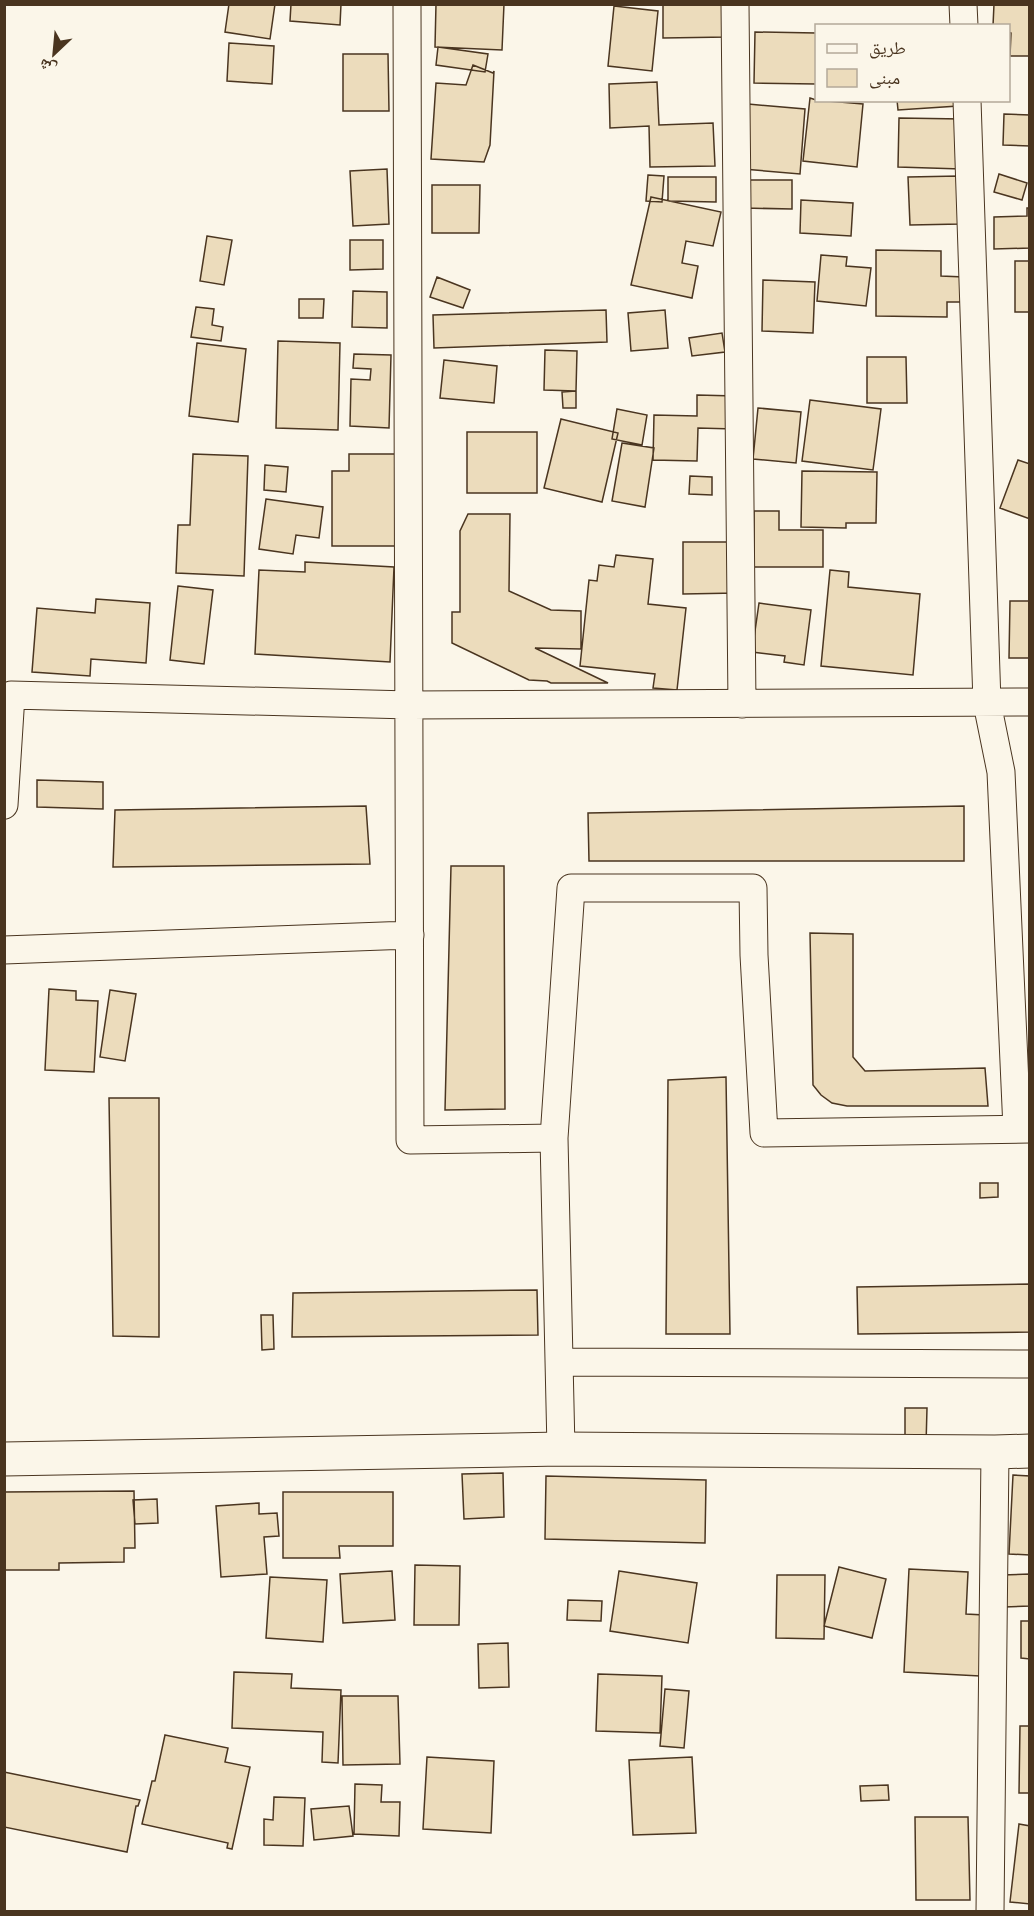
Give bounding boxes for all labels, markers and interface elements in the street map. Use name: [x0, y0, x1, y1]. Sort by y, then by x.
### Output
north arrow: [24, 24, 84, 84]
legend: [815, 24, 1010, 102]
text: طريق: [869, 36, 906, 59]
text: ش: [35, 55, 59, 80]
text: مبنى: [869, 66, 900, 89]

